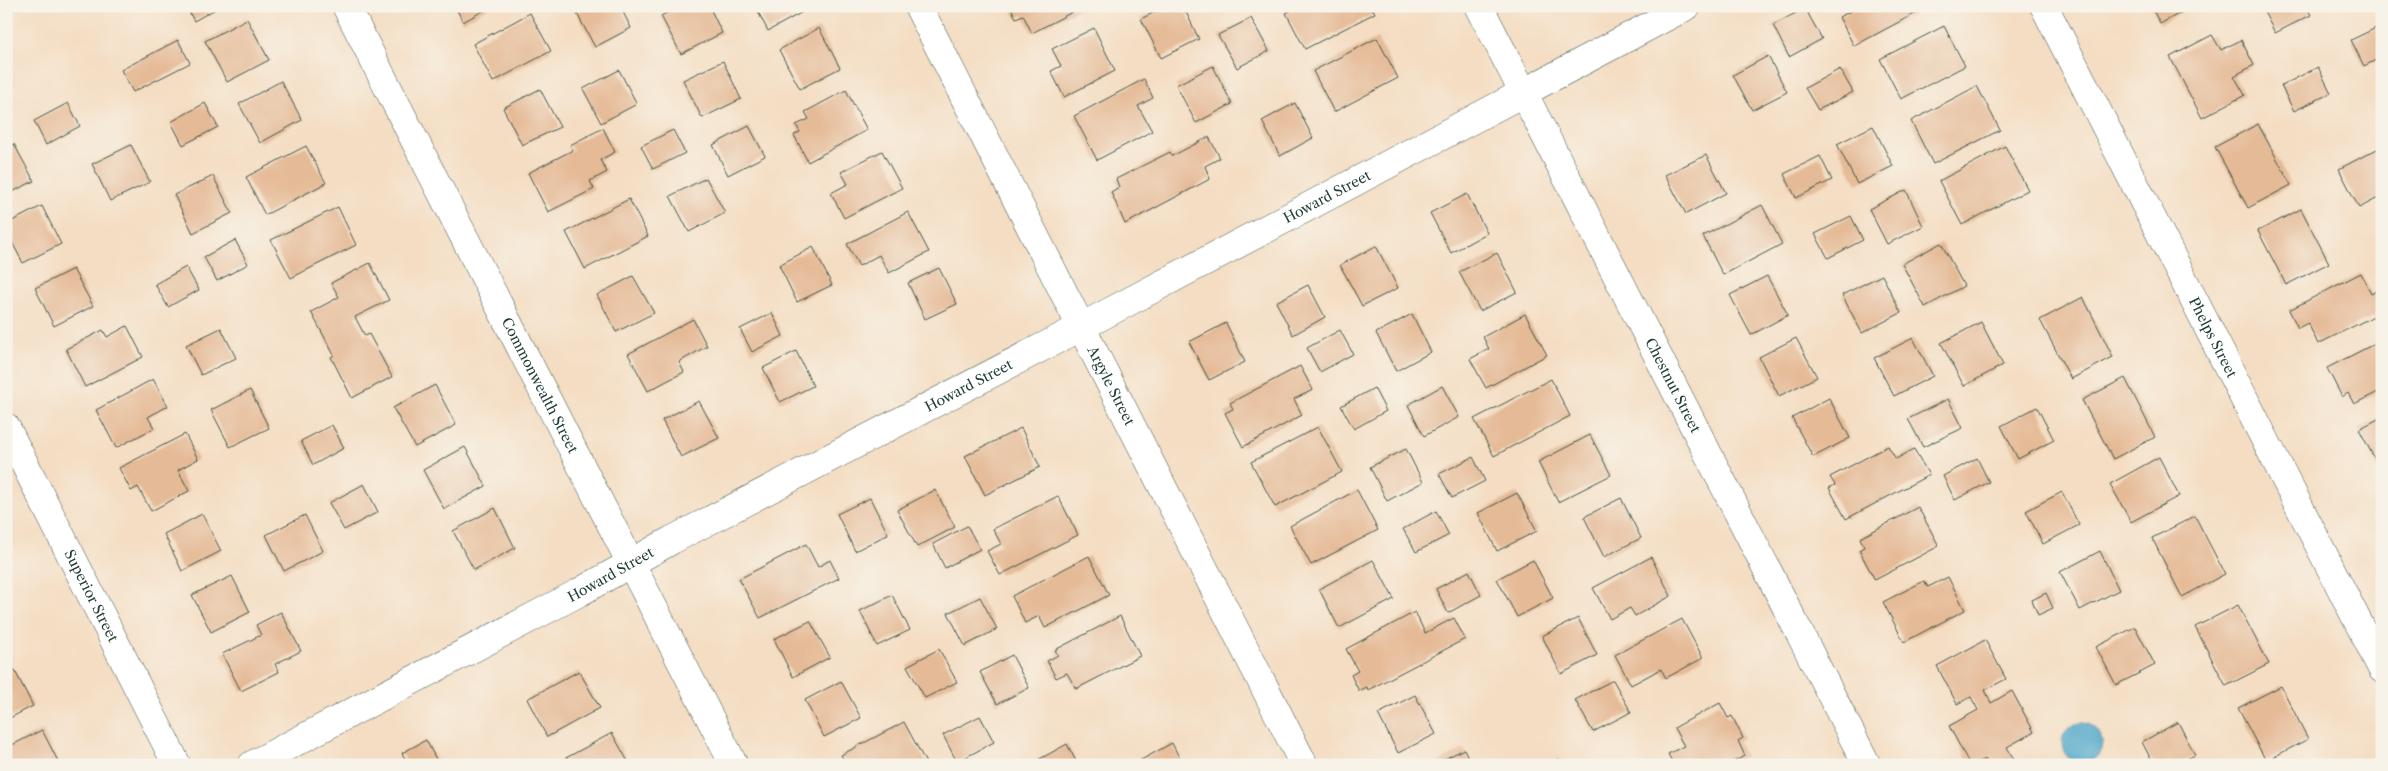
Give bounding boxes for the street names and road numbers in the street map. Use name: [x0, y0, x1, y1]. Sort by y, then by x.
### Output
street label: Howard Street: [1280, 166, 1374, 227]
street label: Phelps Street: [2185, 294, 2241, 381]
street label: Commonwealth Street: [498, 314, 582, 456]
street label: Chestnut Street: [1641, 335, 1705, 436]
street label: Argyle Street: [1083, 342, 1139, 429]
street label: Howard Street: [922, 355, 1016, 416]
street label: Howard Street: [564, 543, 657, 606]
street label: Superior Street: [60, 546, 122, 645]

